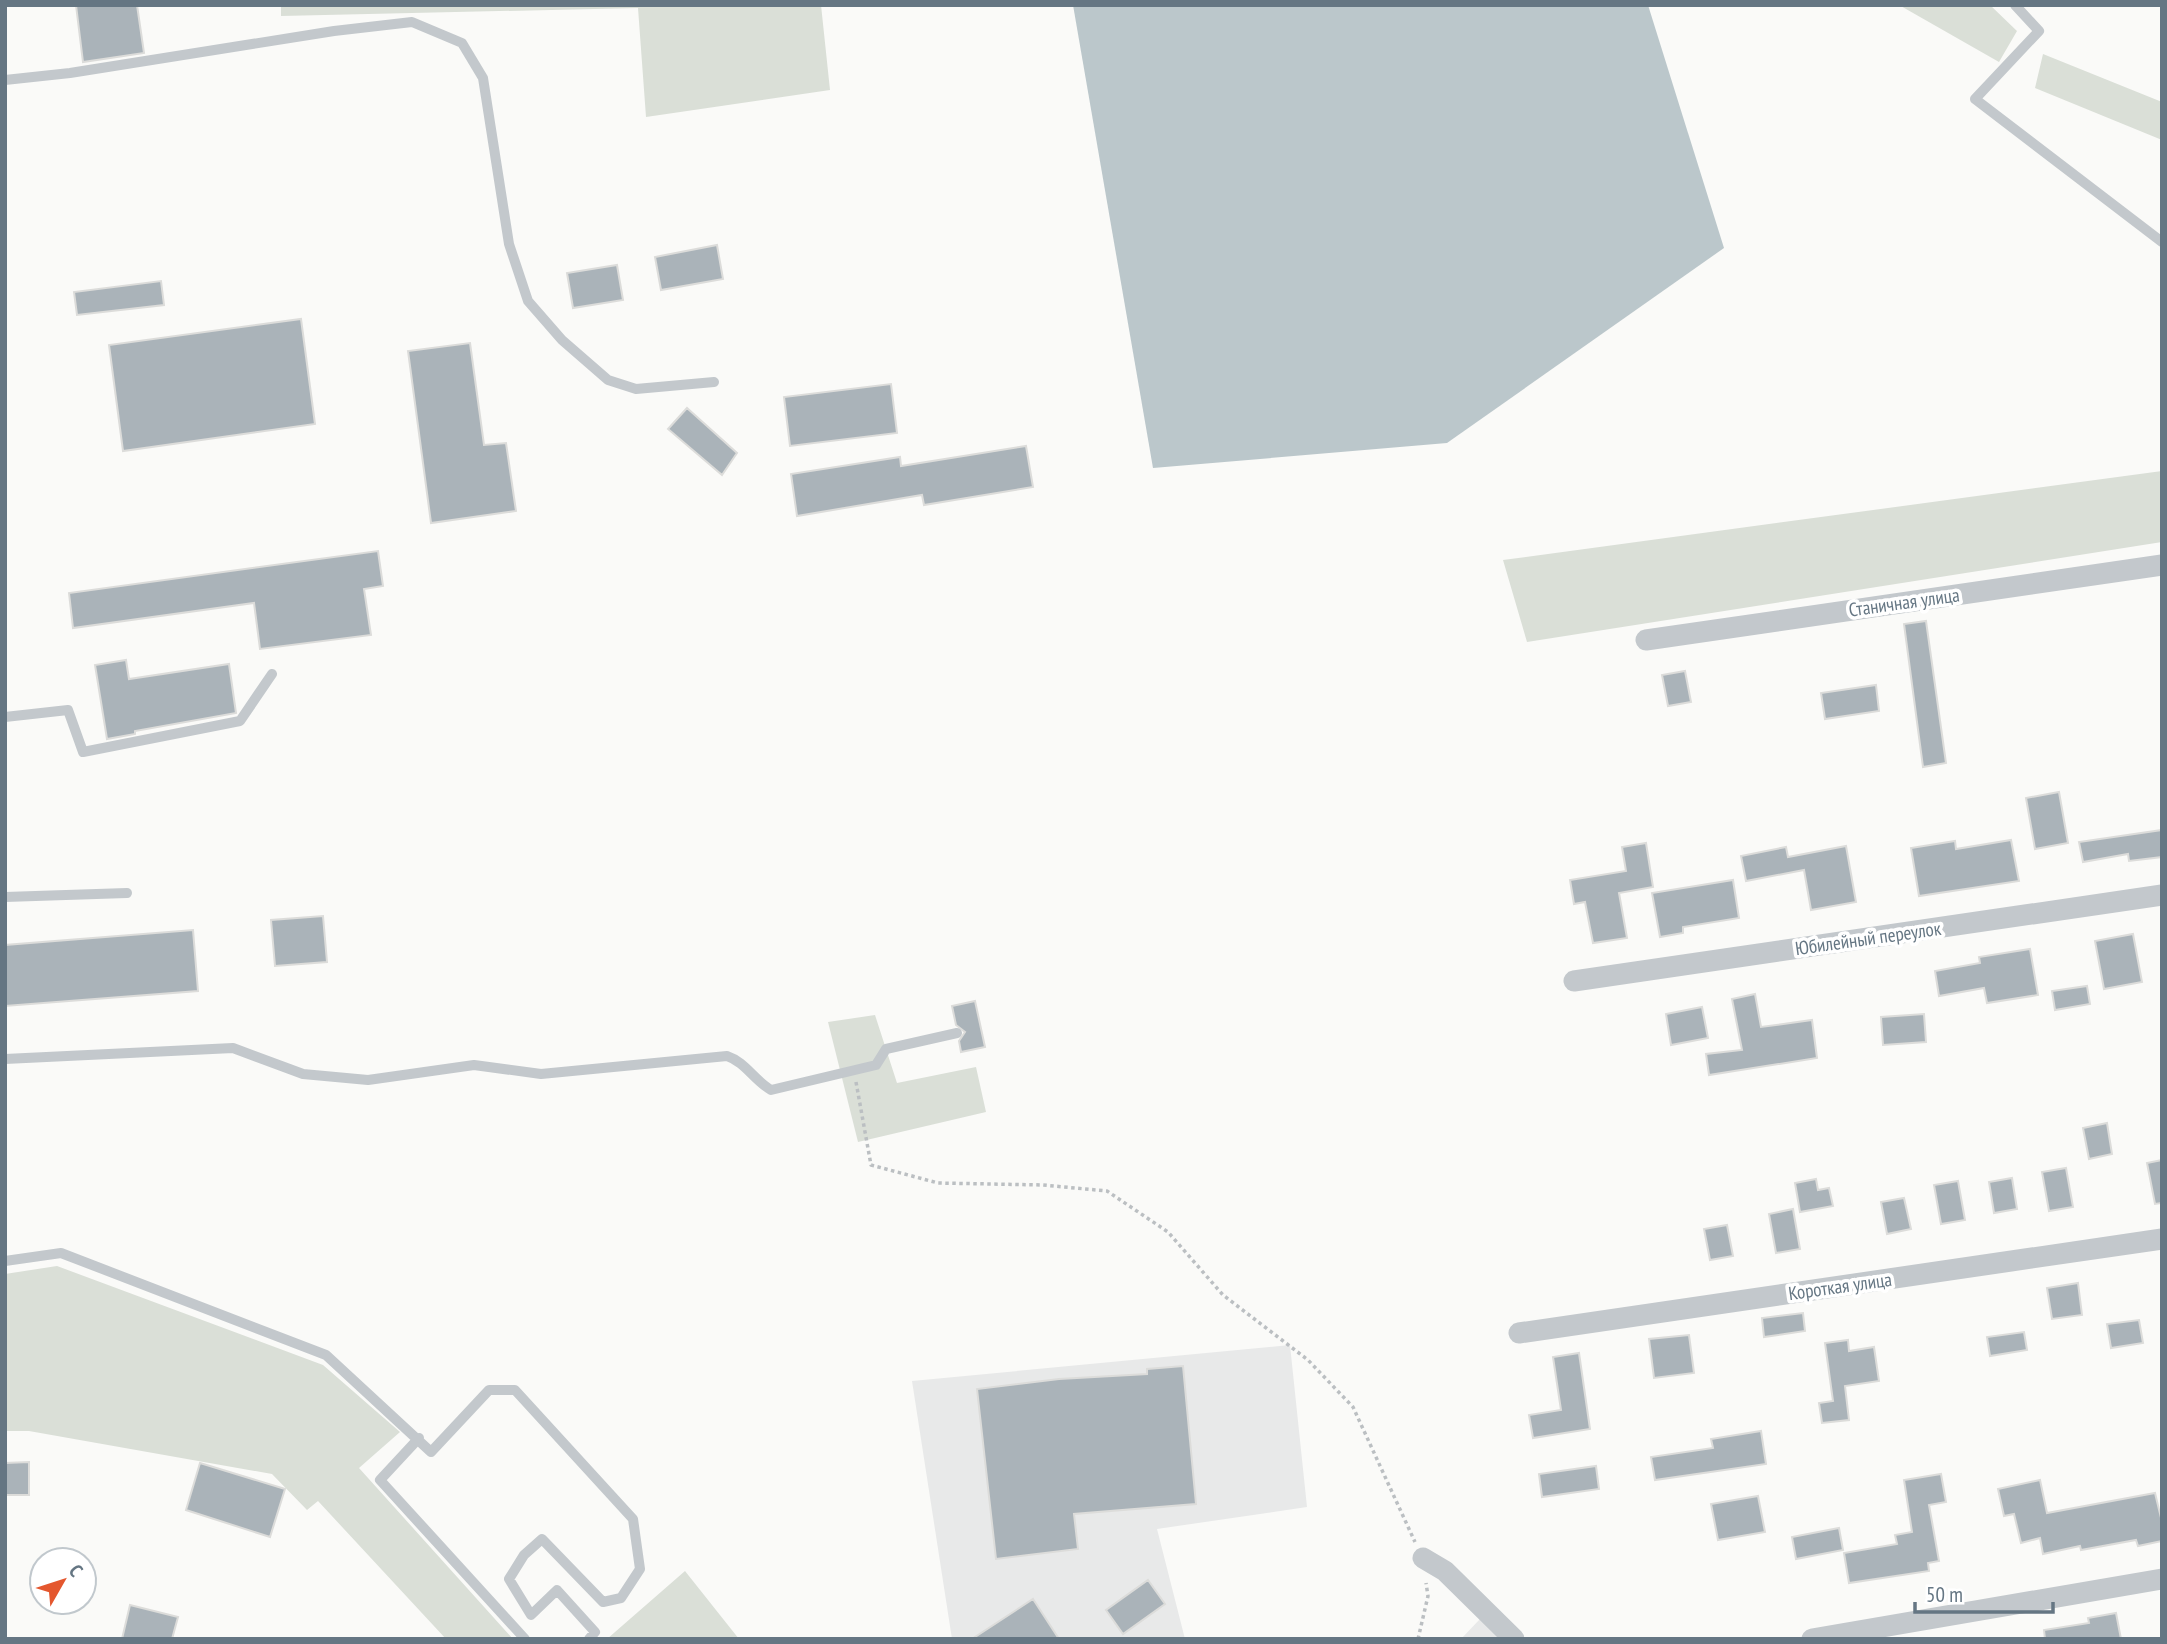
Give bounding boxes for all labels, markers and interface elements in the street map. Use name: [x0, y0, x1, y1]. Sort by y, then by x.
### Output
street label: Станичная улица: [1847, 582, 1961, 622]
street label: Юбилейный переулок: [1794, 916, 1943, 960]
street label: Короткая улица: [1787, 1267, 1893, 1305]
north arrow: [28, 1546, 98, 1616]
text: С: [64, 1559, 88, 1581]
scale bar: [1915, 1570, 2053, 1614]
text: 50 m: [1926, 1581, 1963, 1608]

